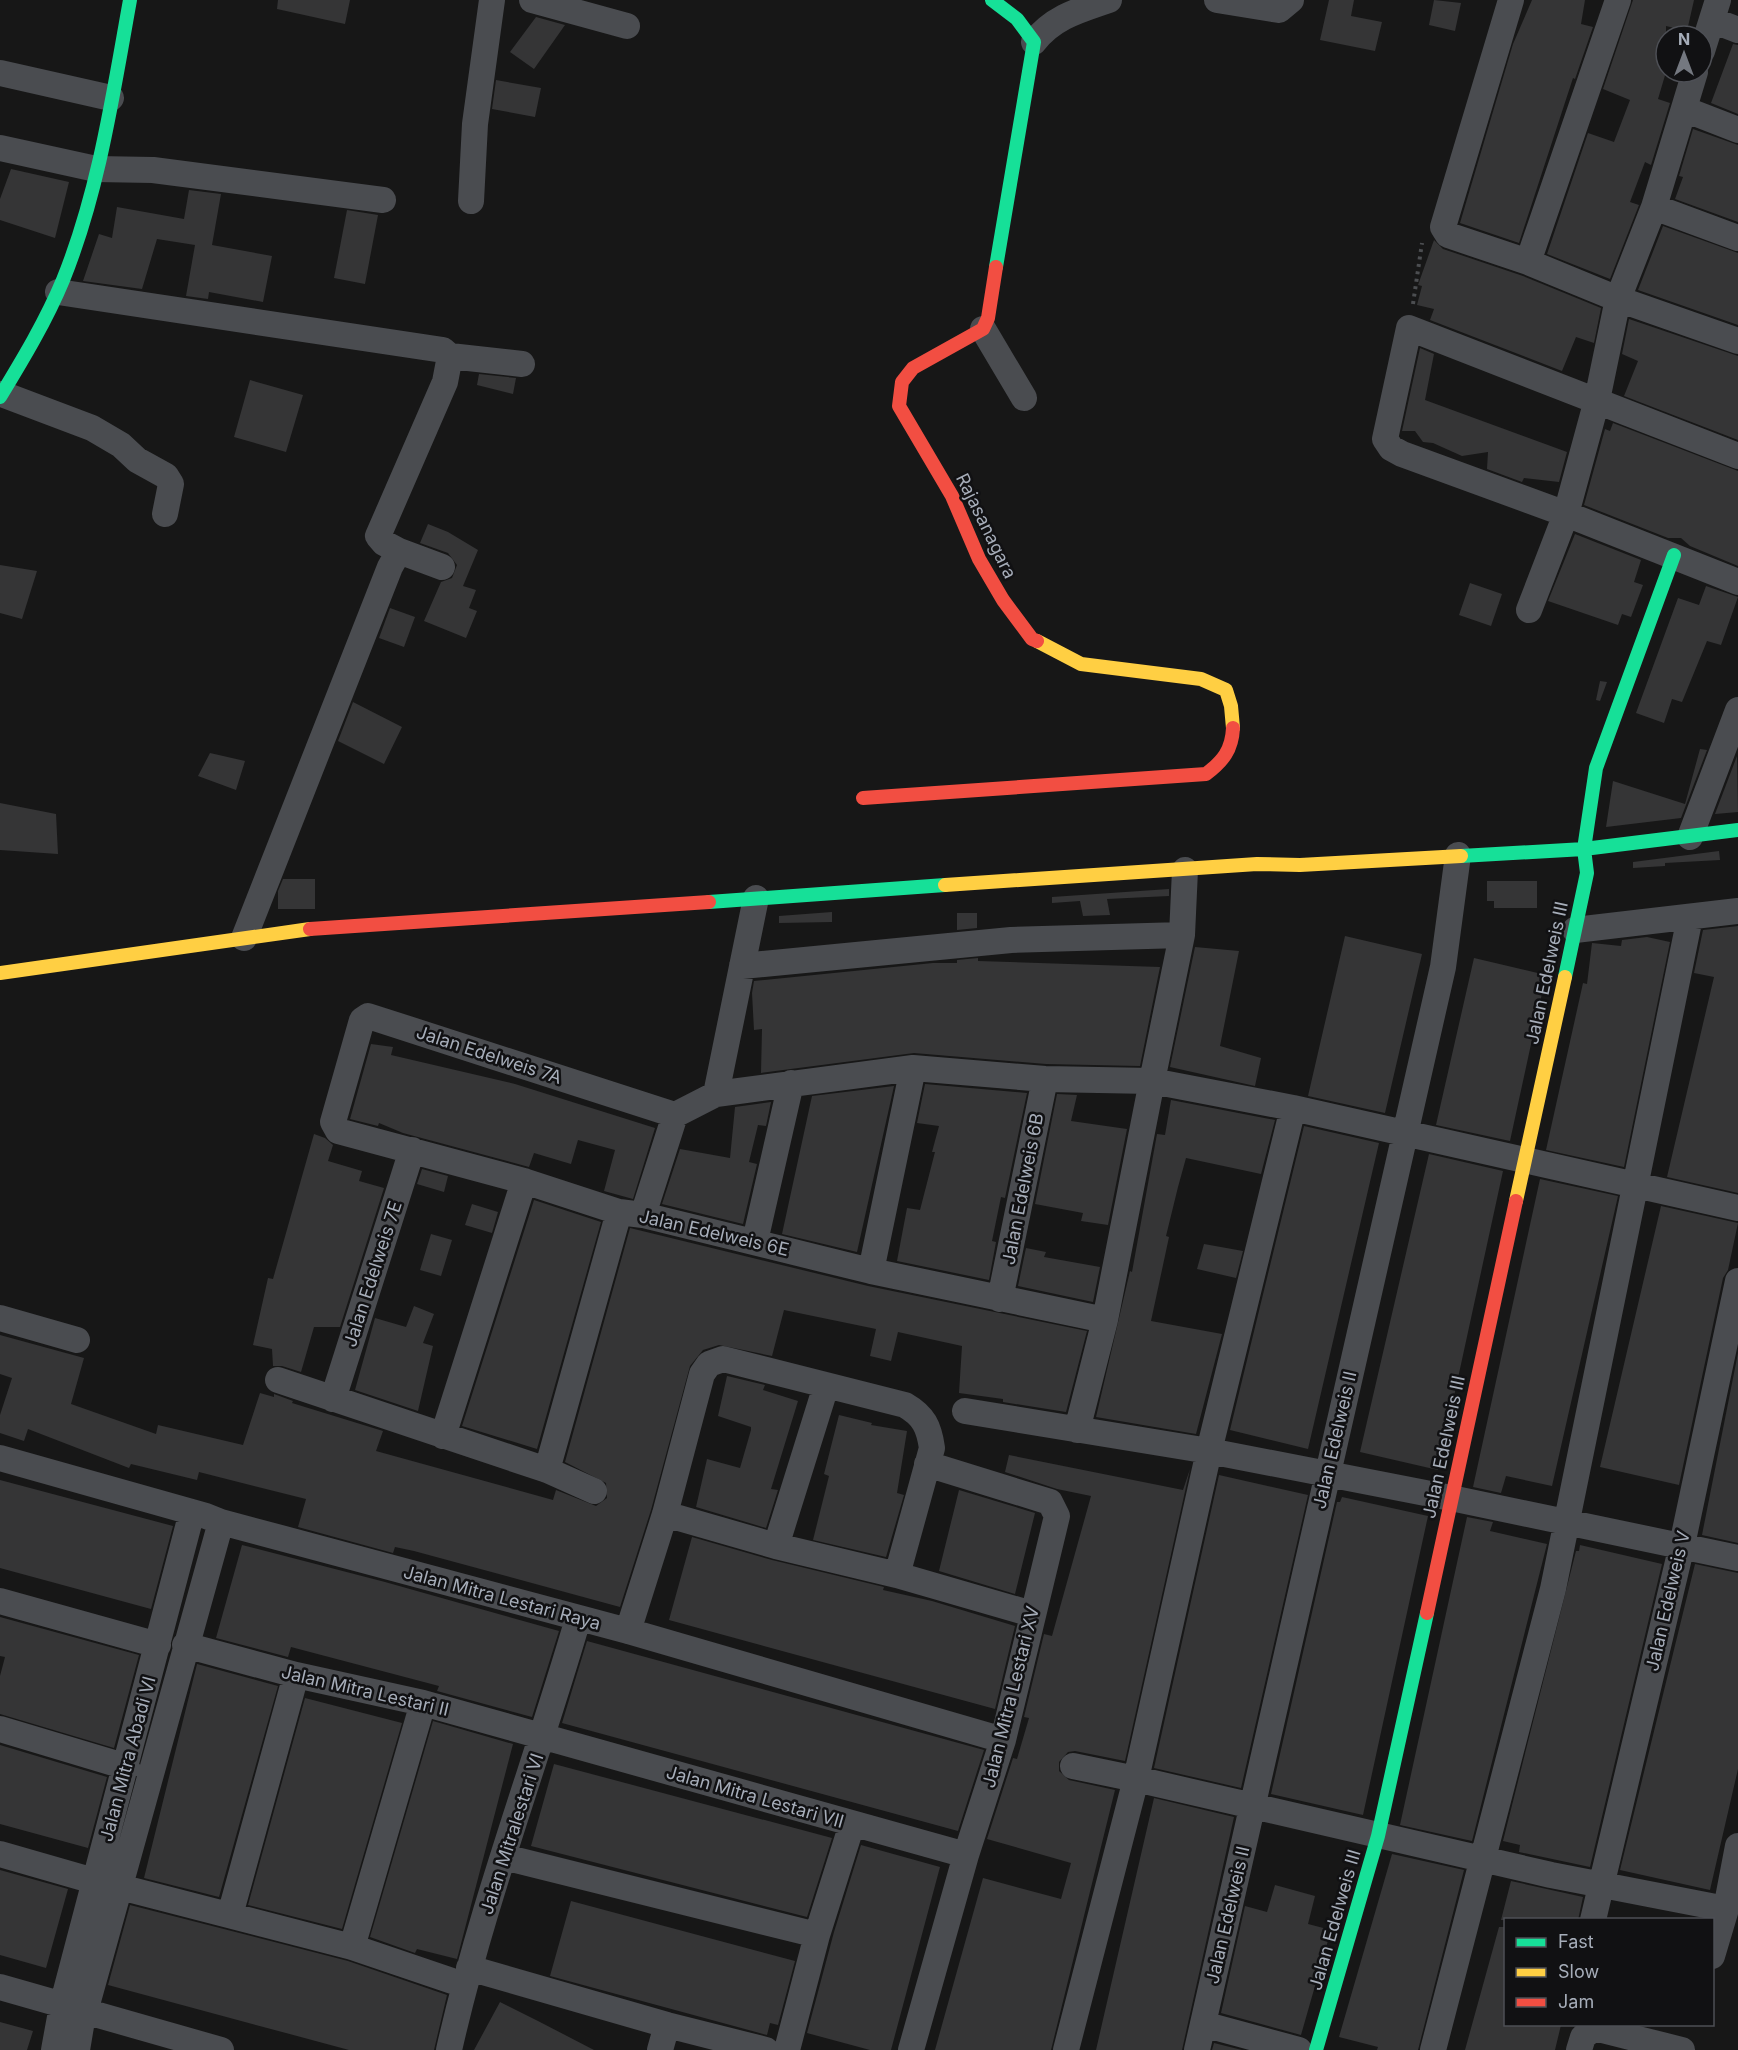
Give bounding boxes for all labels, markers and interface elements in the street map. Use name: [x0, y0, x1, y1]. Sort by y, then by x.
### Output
north arrow: [1654, 24, 1714, 84]
text: N: [1678, 29, 1690, 49]
street label: Rajasanagara: [952, 470, 1021, 582]
street label: Jalan Edelweis III: [1521, 900, 1572, 1046]
street label: Jalan Edelweis 7A: [414, 1021, 565, 1088]
street label: Jalan Edelweis 6B: [998, 1111, 1048, 1267]
street label: Jalan Edelweis 7E: [339, 1198, 406, 1349]
street label: Jalan Edelweis 6E: [637, 1205, 791, 1260]
street label: Jalan Edelweis II: [1308, 1369, 1361, 1511]
street label: Jalan Edelweis III: [1418, 1374, 1469, 1520]
street label: Jalan Edelweis V: [1641, 1529, 1694, 1673]
street label: Jalan Mitra Lestari Raya: [401, 1561, 603, 1634]
street label: Jalan Mitra Lestari XV: [978, 1604, 1043, 1790]
street label: Jalan Mitra Lestari II: [279, 1661, 451, 1720]
street label: Jalan Mitra Abadi VI: [95, 1674, 160, 1844]
street label: Jalan Mitralestari VI: [476, 1751, 547, 1917]
street label: Jalan Mitra Lestari VII: [664, 1761, 846, 1832]
street label: Jalan Edelweis II: [1201, 1844, 1254, 1986]
street label: Jalan Edelweis III: [1304, 1847, 1365, 1993]
legend: [1504, 1918, 1714, 2026]
text: Fast: [1558, 1931, 1594, 1952]
text: Slow: [1558, 1961, 1599, 1982]
text: Jam: [1558, 1991, 1594, 2012]

